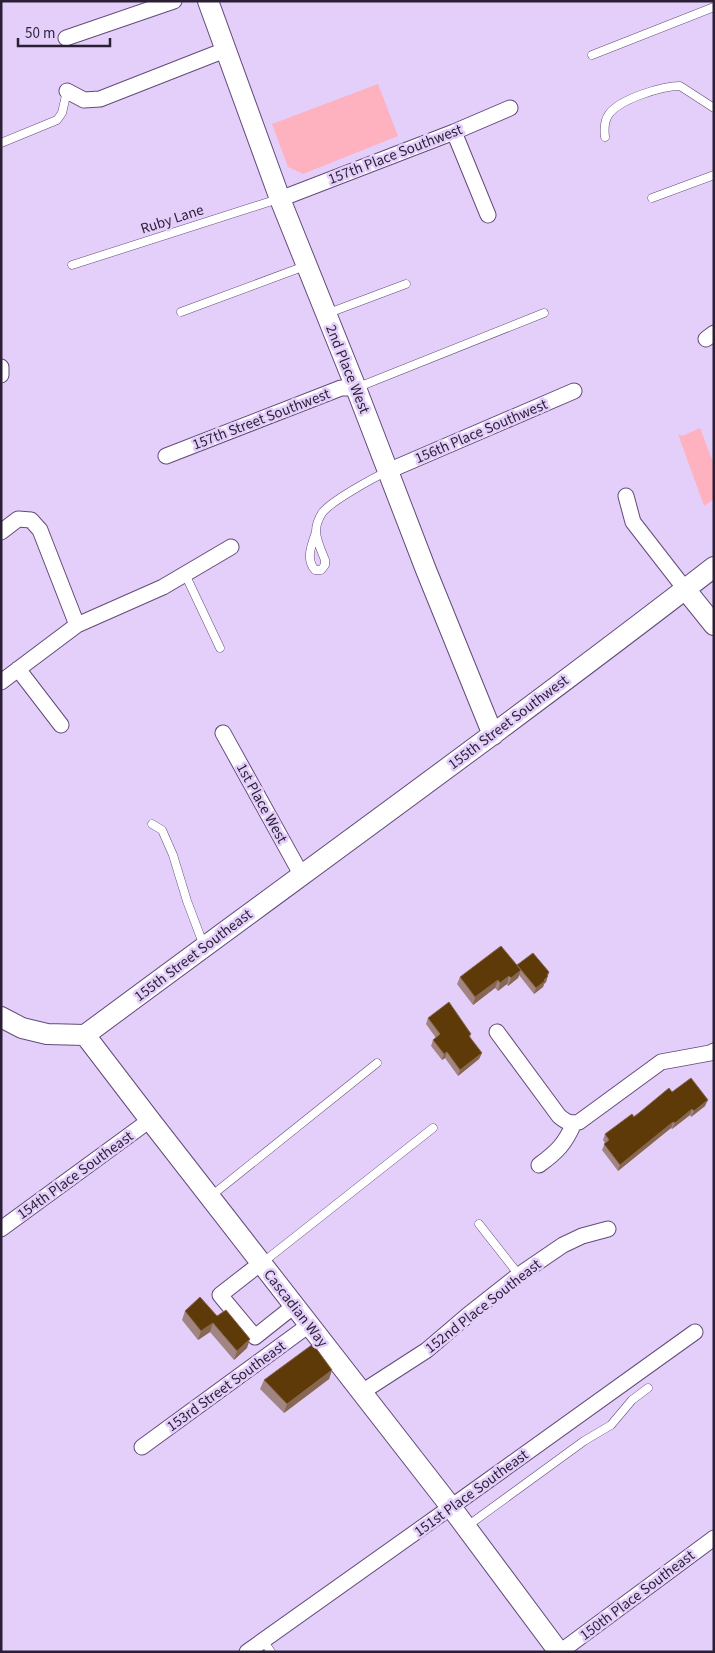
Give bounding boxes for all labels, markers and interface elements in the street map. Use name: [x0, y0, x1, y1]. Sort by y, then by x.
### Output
scale bar: [18, 15, 110, 47]
text: 50 m: [25, 23, 55, 44]
street label: 157th Place Southwest: [325, 119, 465, 190]
street label: Ruby Lane: [138, 199, 207, 240]
street label: 2nd Place West: [320, 322, 375, 417]
street label: 157th Street Southwest: [189, 384, 333, 455]
street label: 156th Place Southwest: [412, 394, 551, 469]
street label: 155th Street Southwest: [444, 670, 573, 775]
street label: 1st Place West: [231, 759, 292, 847]
street label: 155th Street Southeast: [130, 904, 257, 1007]
street label: 154th Place Southeast: [13, 1126, 138, 1225]
street label: 152nd Place Southeast: [421, 1254, 546, 1358]
street label: Cascadian Way: [259, 1265, 333, 1352]
street label: 153rd Street Southeast: [162, 1336, 290, 1437]
street label: 151st Place Southeast: [410, 1445, 533, 1542]
street label: 150th Place Southeast: [576, 1545, 699, 1646]

